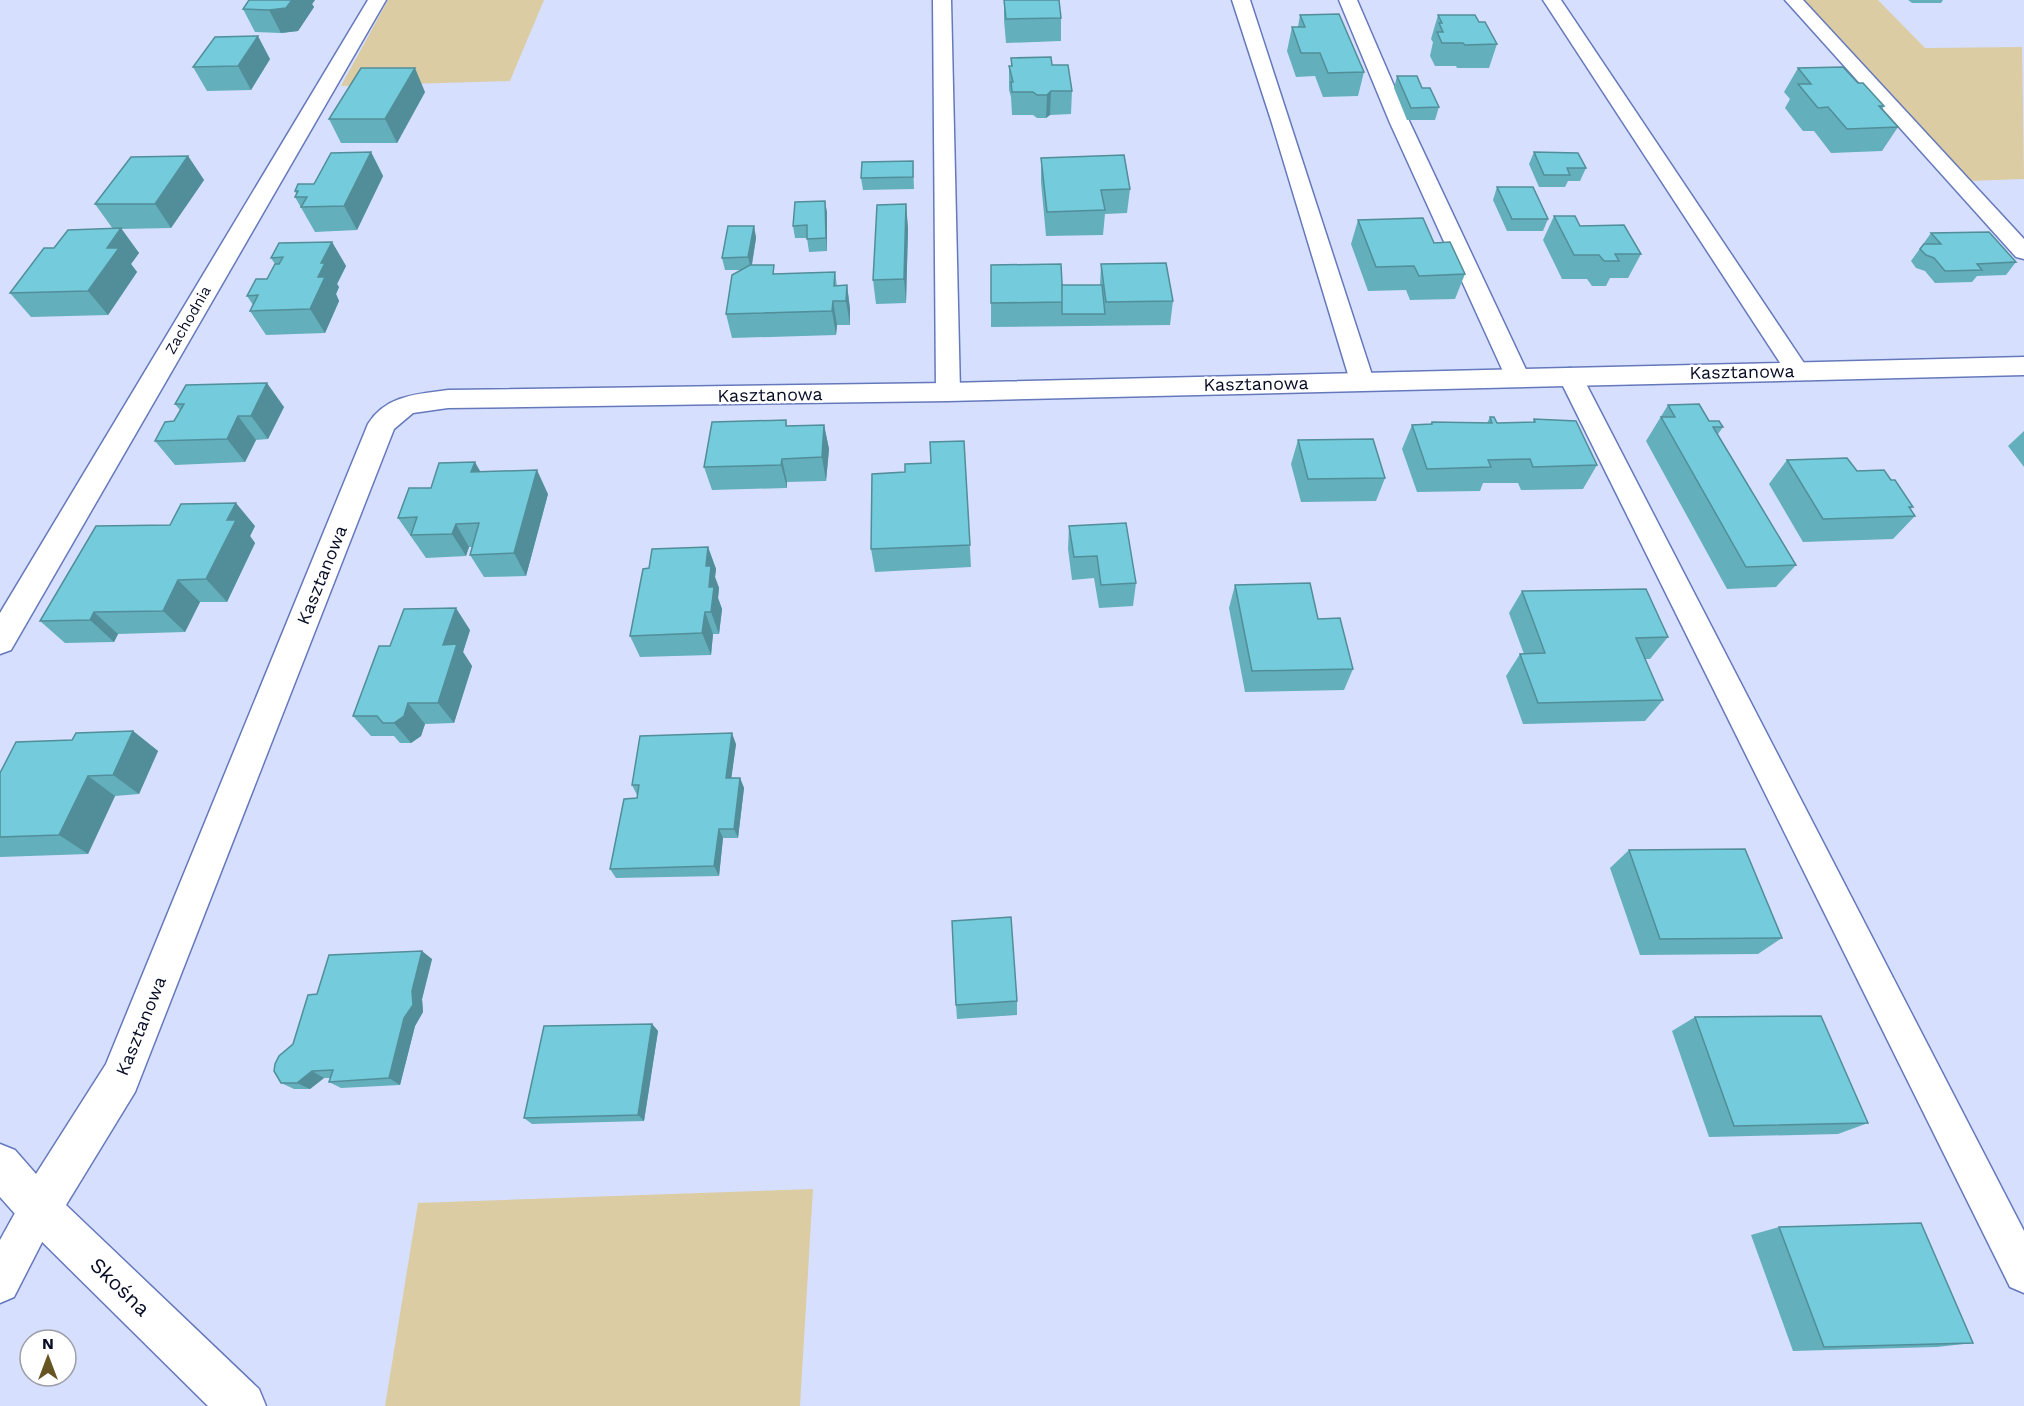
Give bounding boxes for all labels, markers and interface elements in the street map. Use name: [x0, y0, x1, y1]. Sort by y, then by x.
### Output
street label: Zachodnia: [161, 282, 215, 357]
street label: Kasztanowa: [1689, 360, 1795, 383]
street label: Kasztanowa: [1203, 372, 1309, 395]
street label: Kasztanowa: [717, 383, 823, 406]
street label: Kasztanowa: [292, 522, 351, 628]
street label: Kasztanowa: [111, 973, 170, 1079]
street label: Skośna: [85, 1252, 156, 1321]
north arrow: [18, 1328, 78, 1388]
text: N: [42, 1334, 54, 1353]

